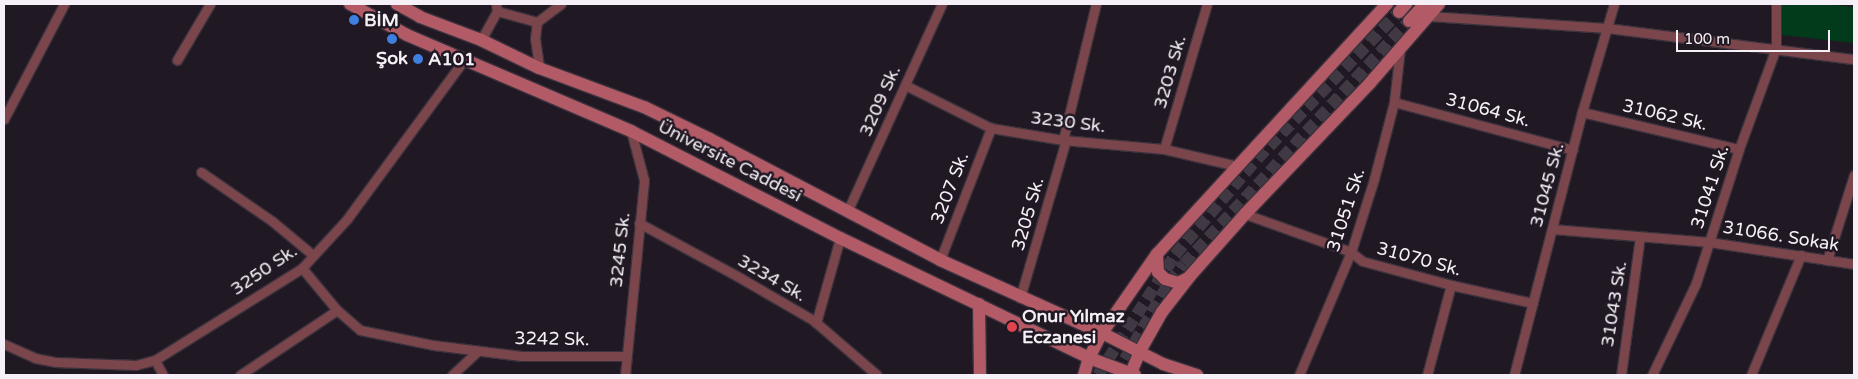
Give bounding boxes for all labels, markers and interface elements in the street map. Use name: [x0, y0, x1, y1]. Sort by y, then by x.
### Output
place label: BİM: [364, 9, 399, 31]
marker: BİM: [348, 14, 360, 26]
scale bar: [1678, 20, 1832, 52]
text: 100 m: [1684, 30, 1730, 48]
marker: Şok: [386, 33, 398, 45]
street label: 3203 Sk.: [1149, 33, 1191, 111]
place label: Şok: [376, 47, 408, 69]
place label: A101: [428, 48, 475, 70]
marker: A101: [412, 53, 424, 65]
street label: 3209 Sk.: [855, 62, 905, 140]
street label: 31064 Sk.: [1443, 88, 1533, 132]
street label: 31062 Sk.: [1620, 95, 1710, 135]
street label: 3230 Sk.: [1029, 107, 1107, 137]
street label: Üniversite Caddesi: [654, 115, 806, 207]
street label: 31045 Sk.: [1525, 140, 1569, 230]
street label: 31041 Sk.: [1686, 142, 1734, 232]
street label: 3207 Sk.: [926, 149, 974, 227]
street label: 31051 Sk.: [1322, 165, 1370, 255]
street label: 3205 Sk.: [1007, 175, 1049, 253]
street label: 3245 Sk.: [605, 211, 635, 289]
street label: 31066. Sokak: [1721, 216, 1841, 256]
street label: 31070 Sk.: [1374, 237, 1464, 281]
street label: 3250 Sk.: [227, 240, 301, 300]
street label: 3234 Sk.: [734, 250, 810, 306]
street label: 31043 Sk.: [1597, 260, 1631, 348]
place label: Onur Yılmaz Eczanesi: [1022, 306, 1125, 348]
marker: Onur Yılmaz Eczanesi: [1006, 321, 1018, 333]
street label: 3242 Sk.: [514, 328, 590, 350]

